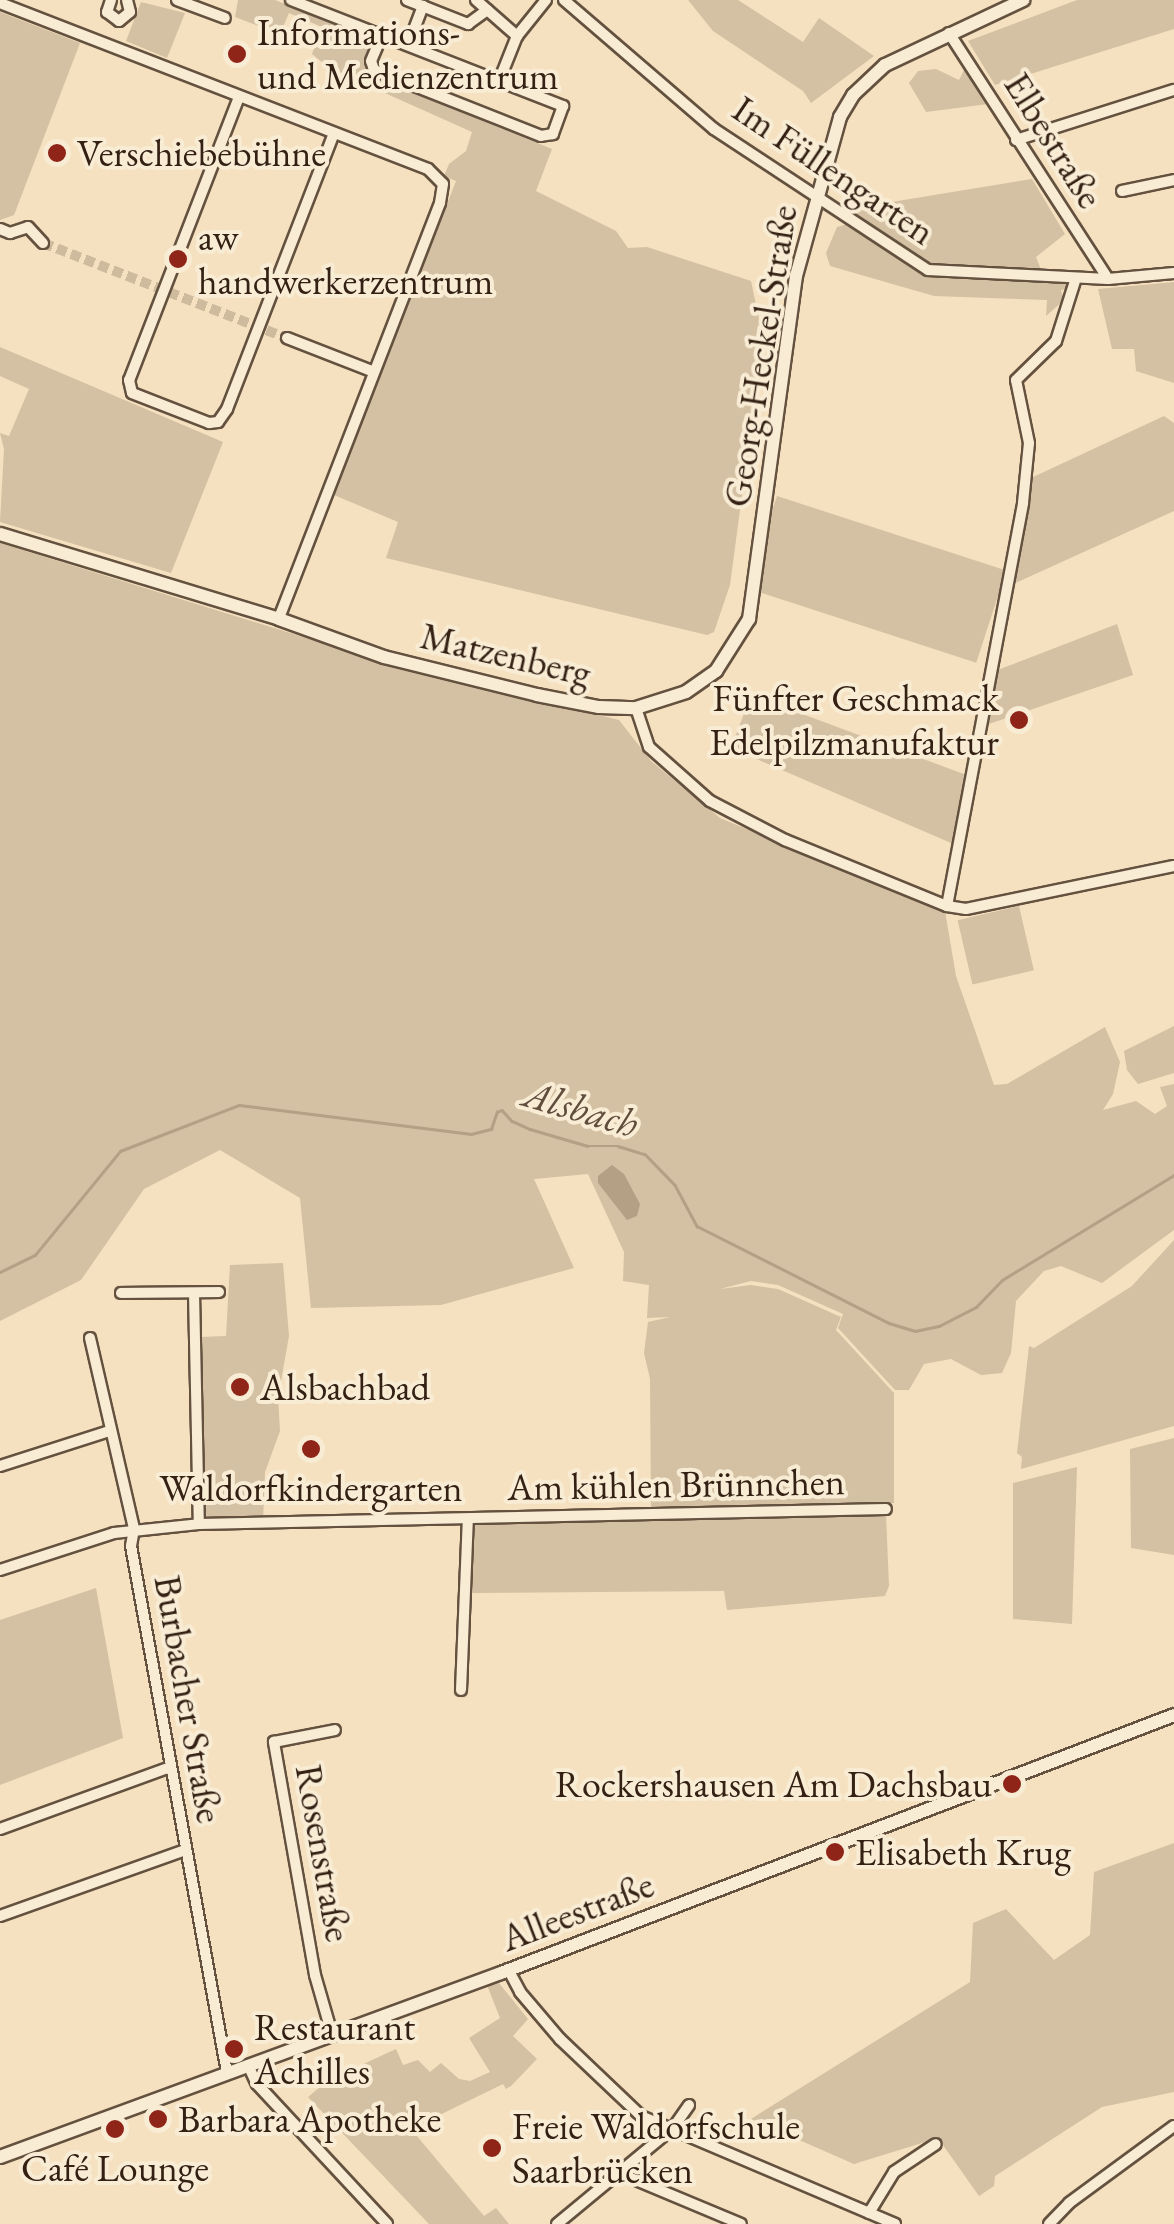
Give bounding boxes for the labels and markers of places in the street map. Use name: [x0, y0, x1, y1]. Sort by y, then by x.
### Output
place label: Informations- und Medienzentrum: [257, 9, 559, 98]
marker: Informations- und Medienzentrum: [226, 43, 248, 65]
place label: Verschiebebühne: [77, 130, 326, 176]
marker: Verschiebebühne: [46, 142, 68, 164]
place label: aw handwerkerzentrum: [198, 214, 493, 304]
marker: aw handwerkerzentrum: [167, 248, 189, 270]
place label: Fünfter Geschmack Edelpilzmanufaktur: [709, 675, 999, 764]
marker: Fünfter Geschmack Edelpilzmanufaktur: [1008, 709, 1030, 731]
place label: Alsbachbad: [260, 1364, 430, 1410]
marker: Alsbachbad: [229, 1376, 251, 1398]
marker: Waldorfkindergarten: [300, 1438, 322, 1460]
place label: Waldorfkindergarten: [159, 1465, 463, 1511]
place label: Rockershausen Am Dachsbau: [555, 1761, 992, 1807]
marker: Rockershausen Am Dachsbau: [1001, 1773, 1023, 1795]
place label: Elisabeth Krug: [855, 1829, 1071, 1875]
marker: Elisabeth Krug: [824, 1841, 846, 1863]
place label: Restaurant Achilles: [254, 2004, 415, 2094]
marker: Restaurant Achilles: [223, 2038, 245, 2060]
place label: Barbara Apotheke: [178, 2096, 441, 2142]
place label: Freie Waldorfschule Saarbrücken: [512, 2103, 800, 2192]
marker: Barbara Apotheke: [147, 2108, 169, 2130]
marker: Café Lounge: [104, 2118, 126, 2140]
marker: Freie Waldorfschule Saarbrücken: [481, 2137, 503, 2159]
place label: Café Lounge: [21, 2145, 209, 2191]

